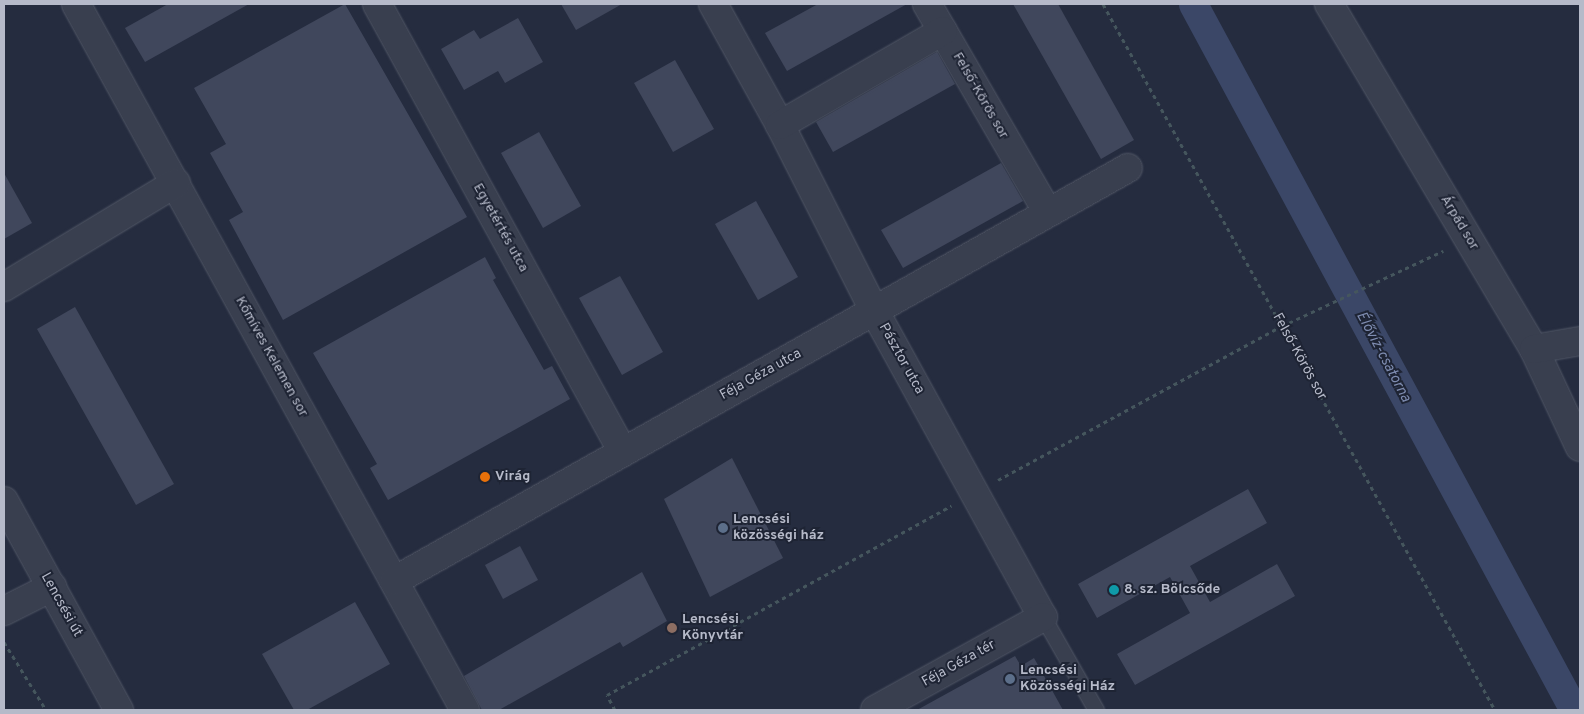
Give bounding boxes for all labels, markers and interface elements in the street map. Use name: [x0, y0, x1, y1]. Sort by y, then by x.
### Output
street label: Felső-Körös sor: [948, 50, 1012, 142]
street label: Egyetértés utca: [469, 181, 531, 275]
street label: Árpád sor: [1436, 193, 1482, 253]
street label: Kőmíves Kelemen sor: [231, 294, 311, 420]
water label: Élővíz-csatorna: [1352, 309, 1414, 405]
street label: Felső-Körös sor: [1268, 310, 1330, 404]
street label: Pásztor utca: [875, 321, 927, 397]
street label: Féja Géza utca: [717, 346, 805, 404]
place label: Virág: [495, 469, 530, 485]
marker: Virág: [479, 471, 491, 483]
place label: Lencsési közösségi ház: [733, 512, 824, 544]
marker: Lencsési közösségi ház: [717, 522, 729, 534]
street label: Lencsési út: [36, 570, 86, 640]
place label: 8. sz. Bölcsőde: [1124, 582, 1220, 598]
marker: 8. sz. Bölcsőde: [1108, 584, 1120, 596]
place label: Lencsési Könyvtár: [682, 612, 743, 644]
marker: Lencsési Könyvtár: [666, 622, 678, 634]
street label: Féja Géza tér: [919, 637, 999, 691]
place label: Lencsési Közösségi Ház: [1020, 663, 1115, 696]
marker: Lencsési Közösségi Ház: [1004, 673, 1016, 685]

